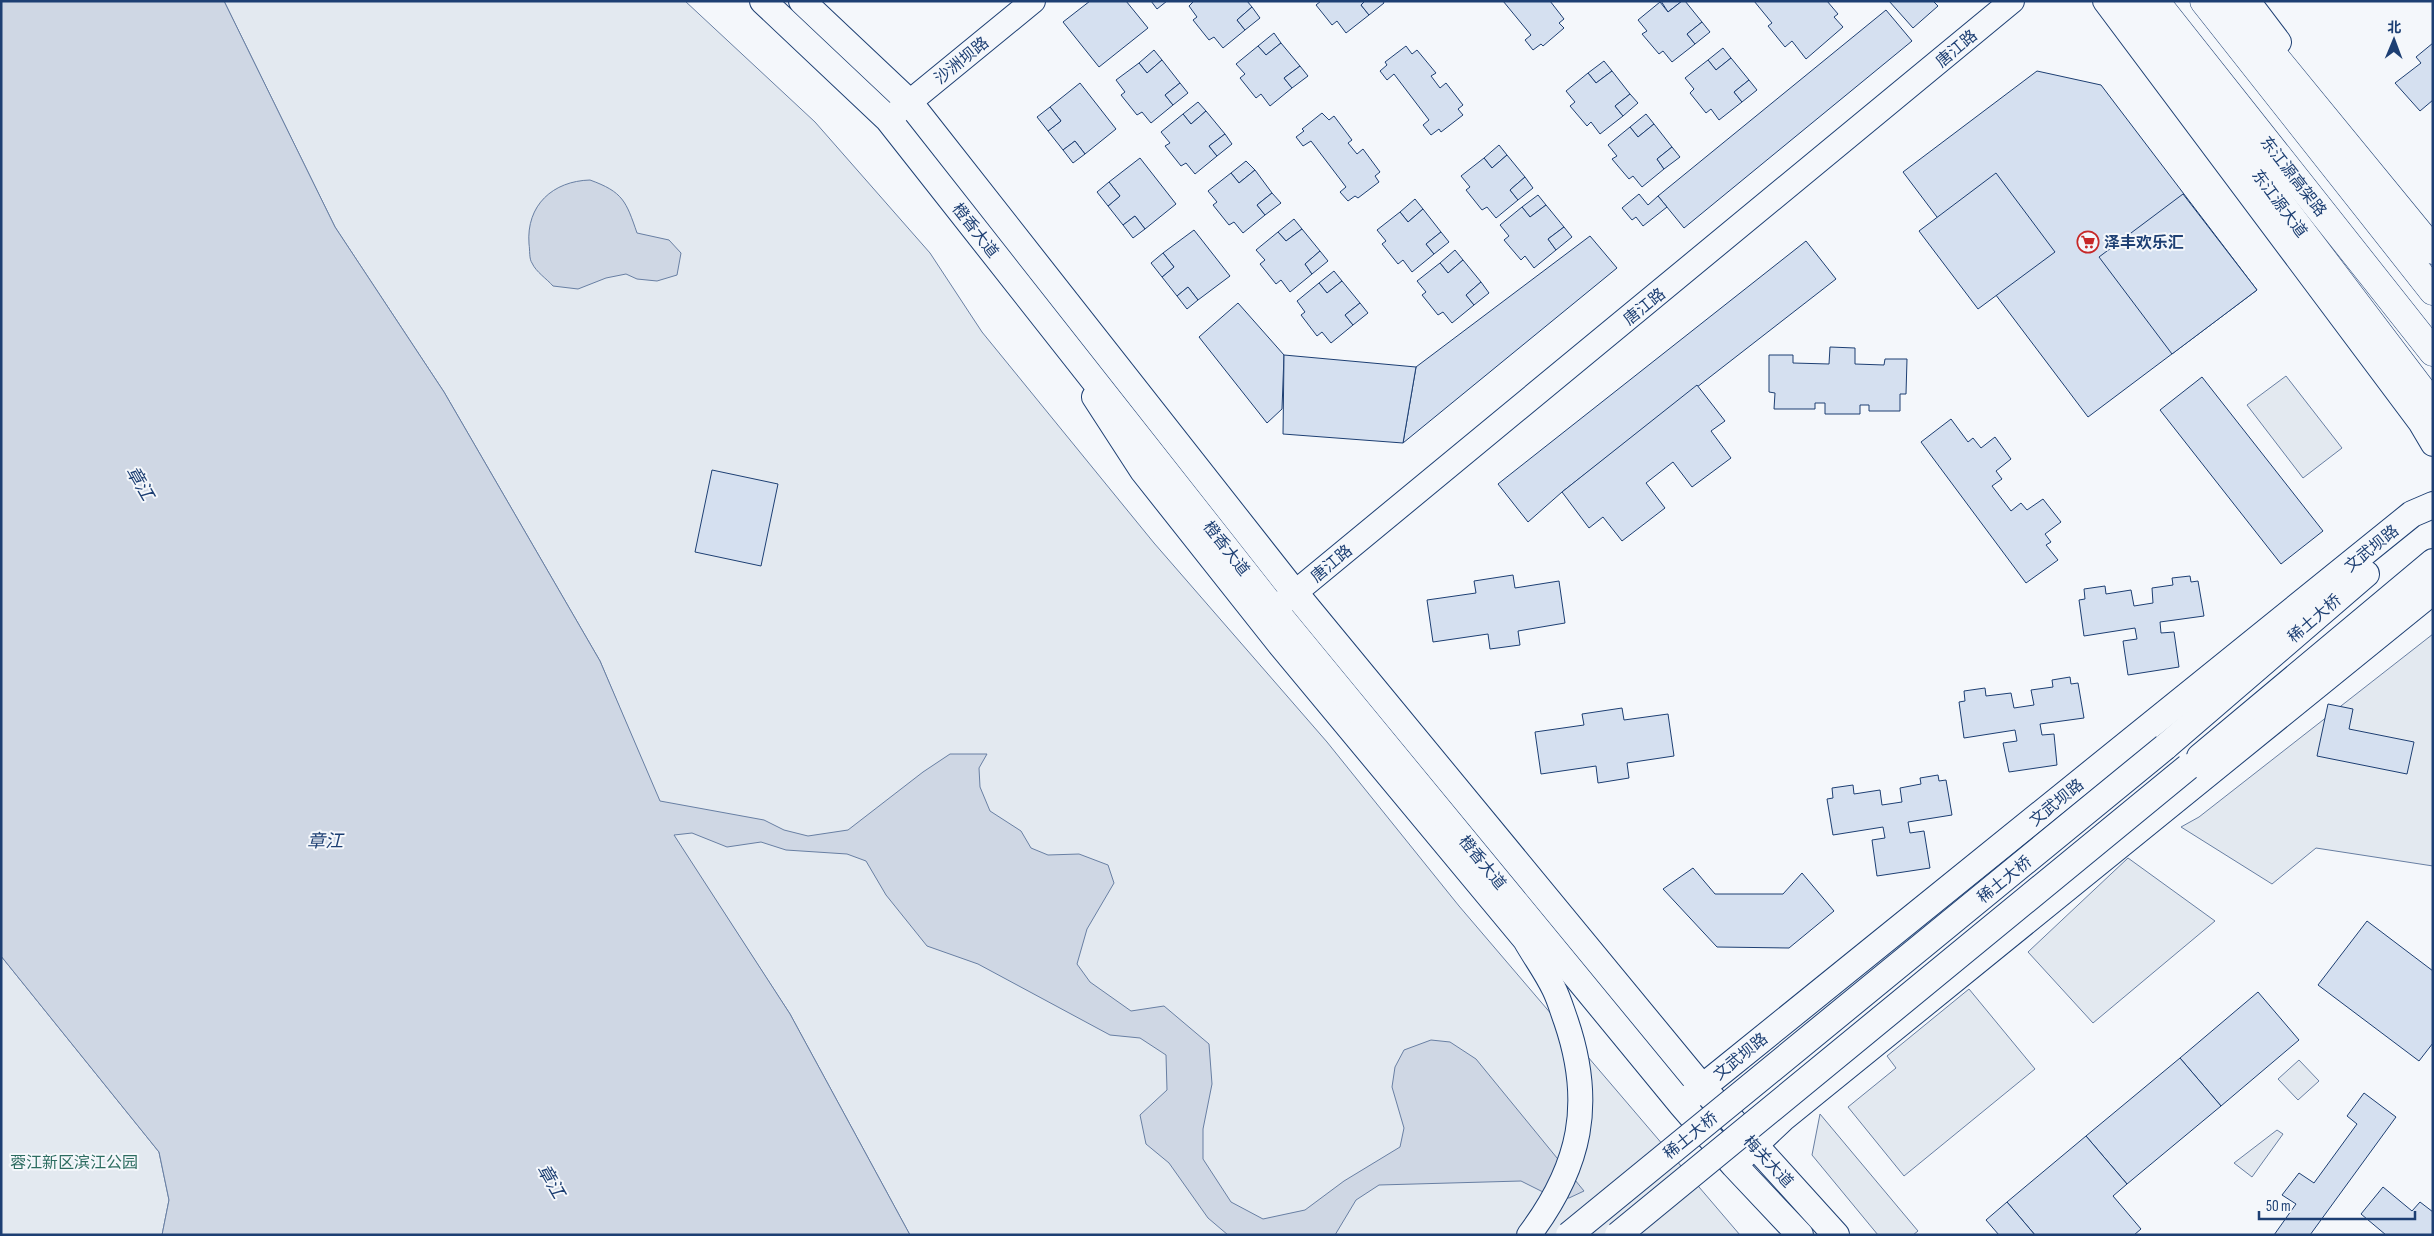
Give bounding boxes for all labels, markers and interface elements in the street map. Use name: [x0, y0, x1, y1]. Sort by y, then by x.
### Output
north arrow: [2369, 15, 2419, 65]
text: 北: [2387, 19, 2401, 36]
street label: 唐江路: [1932, 26, 1981, 72]
street label: 沙洲坝路: [931, 34, 993, 89]
street label: 东江源高架路: [2256, 133, 2330, 221]
street label: 东江源大道: [2247, 166, 2310, 242]
street label: 橙香大道: [948, 200, 1002, 262]
supermarket icon: 泽丰欢乐汇: [2076, 230, 2100, 254]
place label: 泽丰欢乐汇: [2104, 234, 2184, 253]
street label: 唐江路: [1620, 285, 1670, 330]
water label: 章江: [121, 462, 159, 506]
street label: 橙香大道: [1199, 518, 1253, 580]
street label: 文武坝路: [2341, 522, 2403, 577]
street label: 唐江路: [1307, 541, 1356, 587]
street label: 稀土大桥: [2285, 591, 2345, 647]
street label: 文武坝路: [2026, 776, 2088, 831]
water label: 章江: [307, 831, 345, 852]
street label: 橙香大道: [1454, 832, 1509, 894]
street label: 稀土大桥: [1974, 853, 2036, 908]
street label: 文武坝路: [1710, 1030, 1772, 1085]
street label: 稀土大桥: [1660, 1109, 1722, 1164]
street label: 梅关大道: [1739, 1132, 1797, 1192]
park label: 蓉江新区滨江公园: [10, 1154, 138, 1173]
water label: 章江: [532, 1160, 570, 1204]
scale bar: [2259, 1188, 2415, 1220]
text: 50 m: [2266, 1197, 2291, 1216]

